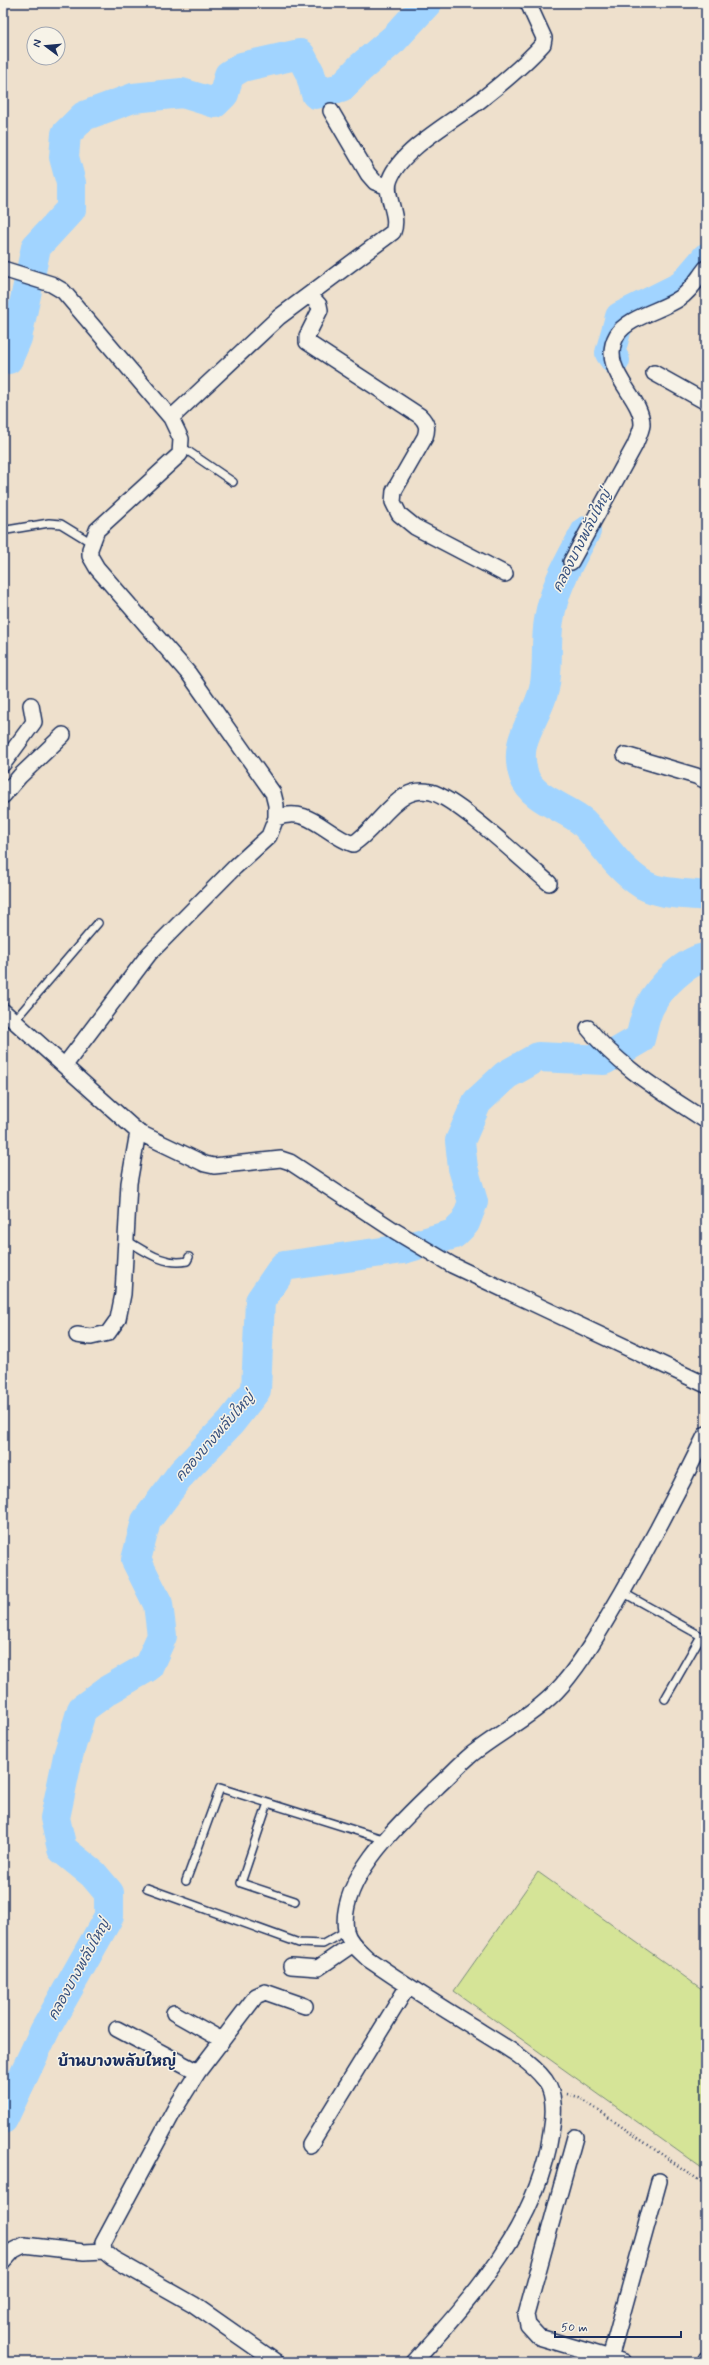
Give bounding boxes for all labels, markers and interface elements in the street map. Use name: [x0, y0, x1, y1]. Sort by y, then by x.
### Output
north arrow: [26, 26, 66, 66]
text: N: [30, 38, 45, 49]
water label: คลองบางพลับใหญ่: [548, 484, 617, 595]
water label: คลองบางพลับใหญ่: [171, 1386, 261, 1485]
water label: คลองบางพลับใหญ่: [43, 1914, 115, 2023]
district label: บ้านบางพลับใหญ่: [58, 2051, 176, 2072]
scale bar: [555, 2313, 681, 2339]
text: 50 m: [561, 2320, 588, 2336]

